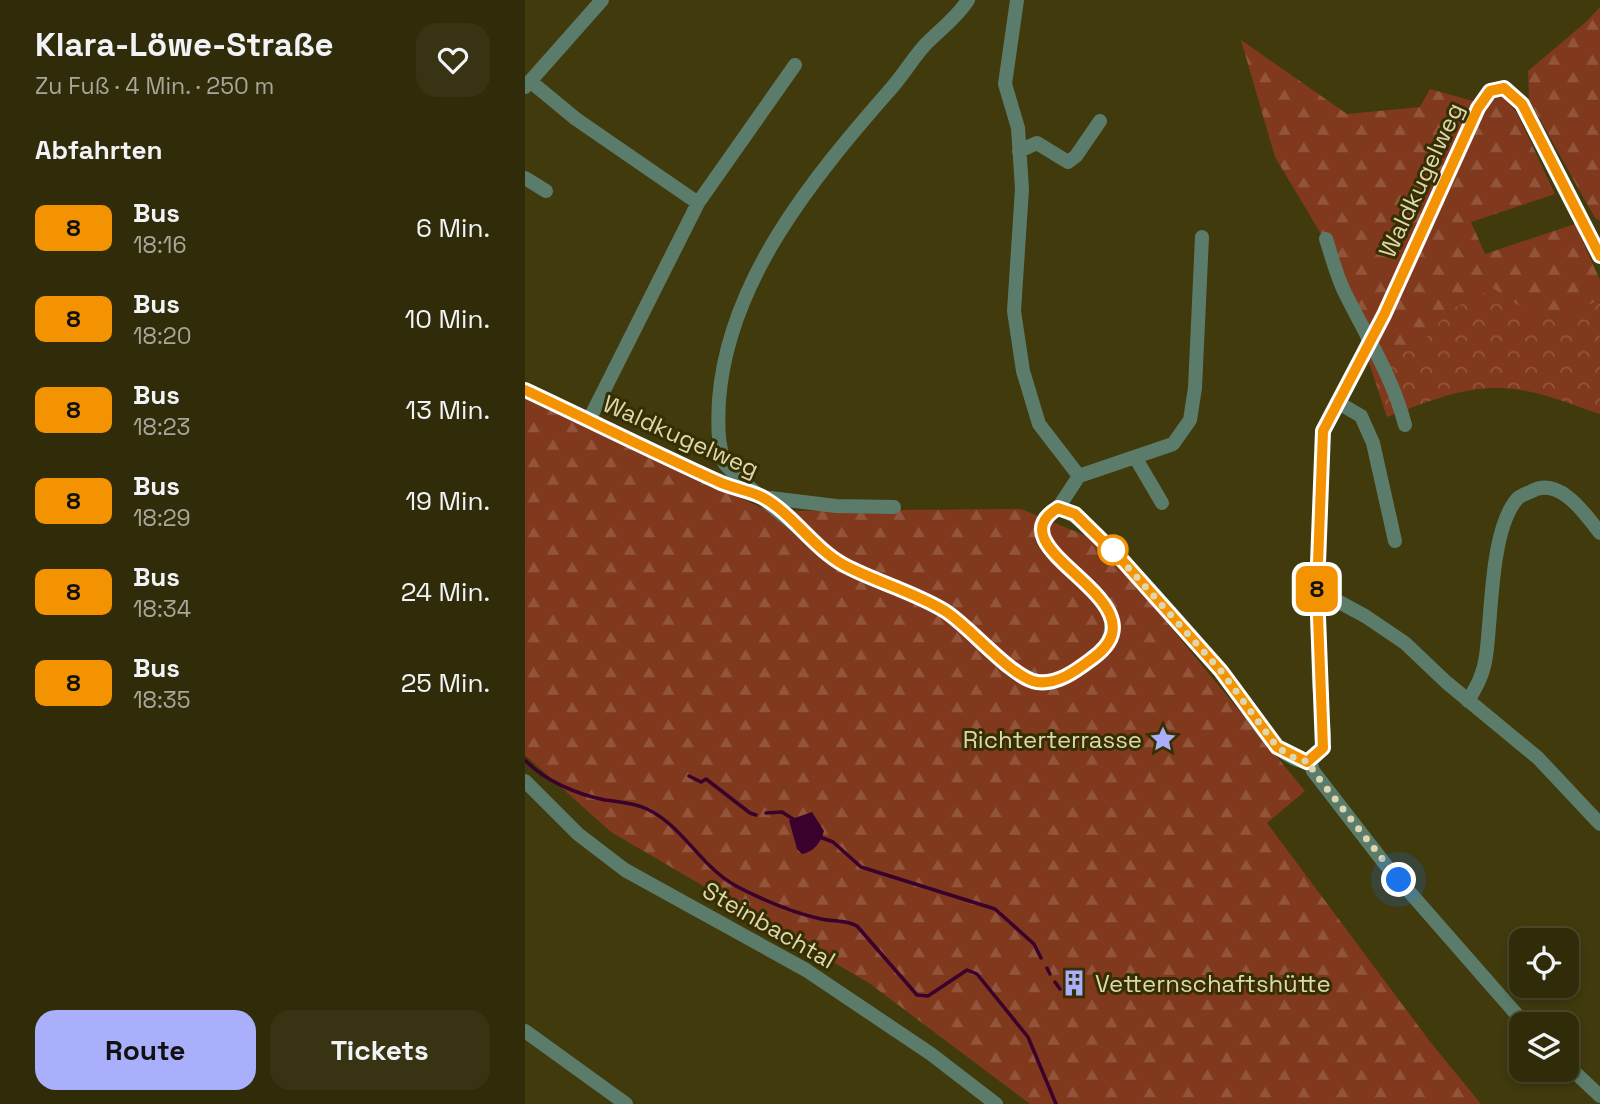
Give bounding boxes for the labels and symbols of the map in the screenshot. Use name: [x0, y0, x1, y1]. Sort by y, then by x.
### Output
street label: Waldkugelweg: [1372, 98, 1470, 262]
street label: Waldkugelweg: [598, 388, 764, 484]
unlabelled marker: [1098, 535, 1128, 565]
line badge: 8: [1294, 566, 1340, 612]
place label: Richterterrasse: [963, 724, 1142, 755]
place icon: Richterterrasse: [1148, 724, 1178, 754]
your location: [1381, 862, 1416, 897]
street label: Steinbachtal: [697, 874, 841, 976]
building icon: Vetternschaftshütte: [1059, 968, 1089, 998]
place label: Vetternschaftshütte: [1095, 968, 1331, 999]

